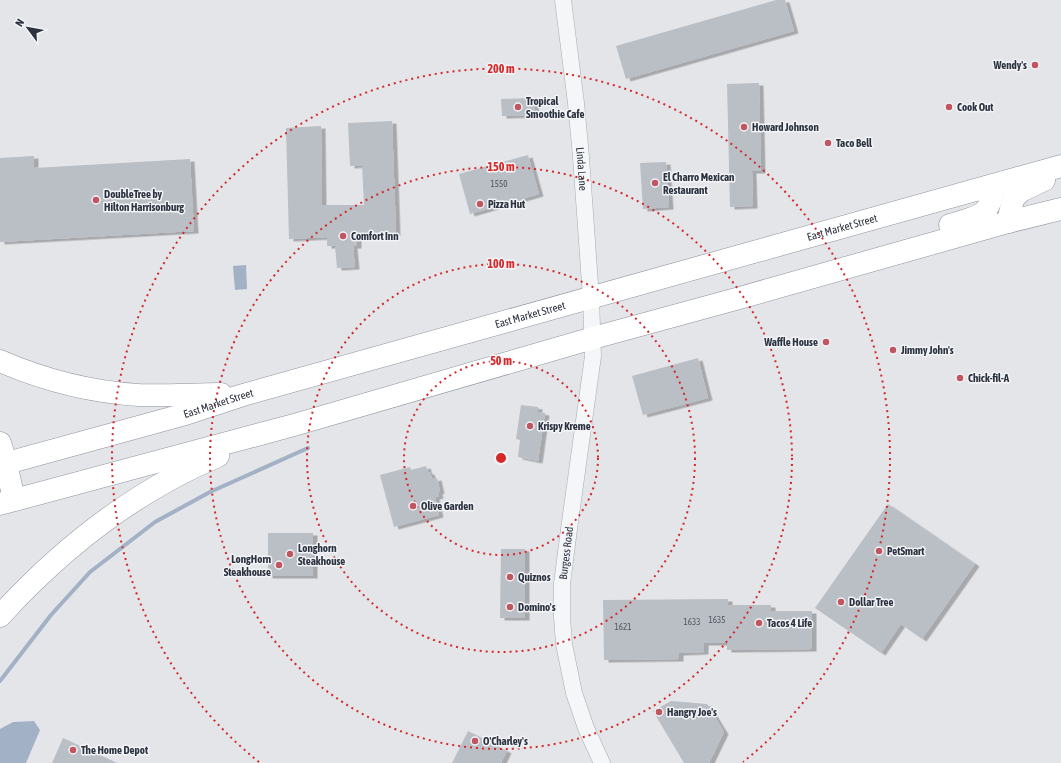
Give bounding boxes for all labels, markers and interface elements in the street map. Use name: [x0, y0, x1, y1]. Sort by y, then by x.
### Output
north arrow: [8, 8, 48, 48]
text: N: [13, 17, 26, 29]
place label: Wendy's: [993, 59, 1027, 71]
marker: Wendy's: [1030, 60, 1040, 70]
text: 200 m: [487, 62, 515, 76]
place label: Tropical Smoothie Cafe: [526, 95, 585, 120]
place label: Cook Out: [957, 101, 994, 113]
marker: Tropical Smoothie Cafe: [513, 102, 523, 112]
marker: Cook Out: [944, 102, 954, 112]
place label: Howard Johnson: [752, 121, 819, 133]
marker: Howard Johnson: [739, 122, 749, 132]
place label: Taco Bell: [836, 137, 873, 149]
marker: Taco Bell: [823, 138, 833, 148]
street label: Linda Lane: [574, 147, 589, 191]
text: 150 m: [487, 160, 515, 174]
place label: El Charro Mexican Restaurant: [663, 171, 734, 196]
marker: El Charro Mexican Restaurant: [650, 178, 660, 188]
house number: 1550: [491, 179, 507, 189]
place label: DoubleTree by Hilton Harrisonburg: [104, 188, 184, 213]
marker: DoubleTree by Hilton Harrisonburg: [91, 195, 101, 205]
place label: Pizza Hut: [488, 198, 526, 210]
marker: Pizza Hut: [475, 199, 485, 209]
street label: East Market Street: [805, 212, 879, 243]
place label: Comfort Inn: [351, 230, 399, 242]
marker: Comfort Inn: [338, 231, 348, 241]
text: 100 m: [487, 257, 515, 271]
street label: East Market Street: [493, 299, 567, 330]
place label: Waffle House: [763, 336, 818, 348]
marker: Waffle House: [821, 337, 831, 347]
place label: Jimmy John's: [900, 344, 954, 356]
marker: Jimmy John's: [888, 345, 898, 355]
text: 50 m: [490, 354, 512, 368]
place label: Chick-fil-A: [968, 372, 1010, 384]
marker: Chick-fil-A: [955, 373, 965, 383]
street label: East Market Street: [182, 386, 255, 420]
place label: Krispy Kreme: [538, 420, 591, 432]
marker: Krispy Kreme: [525, 421, 535, 431]
centre of rings: [494, 451, 508, 465]
place label: Olive Garden: [421, 500, 474, 512]
marker: Olive Garden: [408, 501, 418, 511]
street label: Burgess Road: [557, 526, 575, 580]
place label: Longhorn Steakhouse: [298, 542, 345, 567]
place label: PetSmart: [887, 545, 925, 557]
marker: PetSmart: [874, 546, 884, 556]
marker: Longhorn Steakhouse: [285, 549, 295, 559]
place label: LongHorn Steakhouse: [224, 553, 271, 578]
marker: LongHorn Steakhouse: [274, 560, 284, 570]
place label: Quiznos: [518, 571, 551, 583]
marker: Quiznos: [505, 572, 515, 582]
place label: Dollar Tree: [849, 596, 893, 608]
marker: Dollar Tree: [836, 597, 846, 607]
place label: Domino's: [518, 601, 556, 613]
marker: Domino's: [505, 602, 515, 612]
house number: 1635: [709, 615, 725, 625]
house number: 1633: [684, 617, 700, 627]
place label: Tacos 4 Life: [767, 617, 812, 629]
marker: Tacos 4 Life: [754, 618, 764, 628]
house number: 1621: [615, 622, 631, 632]
place label: Hangry Joe's: [667, 706, 717, 718]
marker: Hangry Joe's: [654, 707, 664, 717]
place label: O'Charley's: [483, 735, 528, 747]
marker: O'Charley's: [470, 736, 480, 746]
place label: The Home Depot: [81, 744, 149, 756]
marker: The Home Depot: [68, 745, 78, 755]

